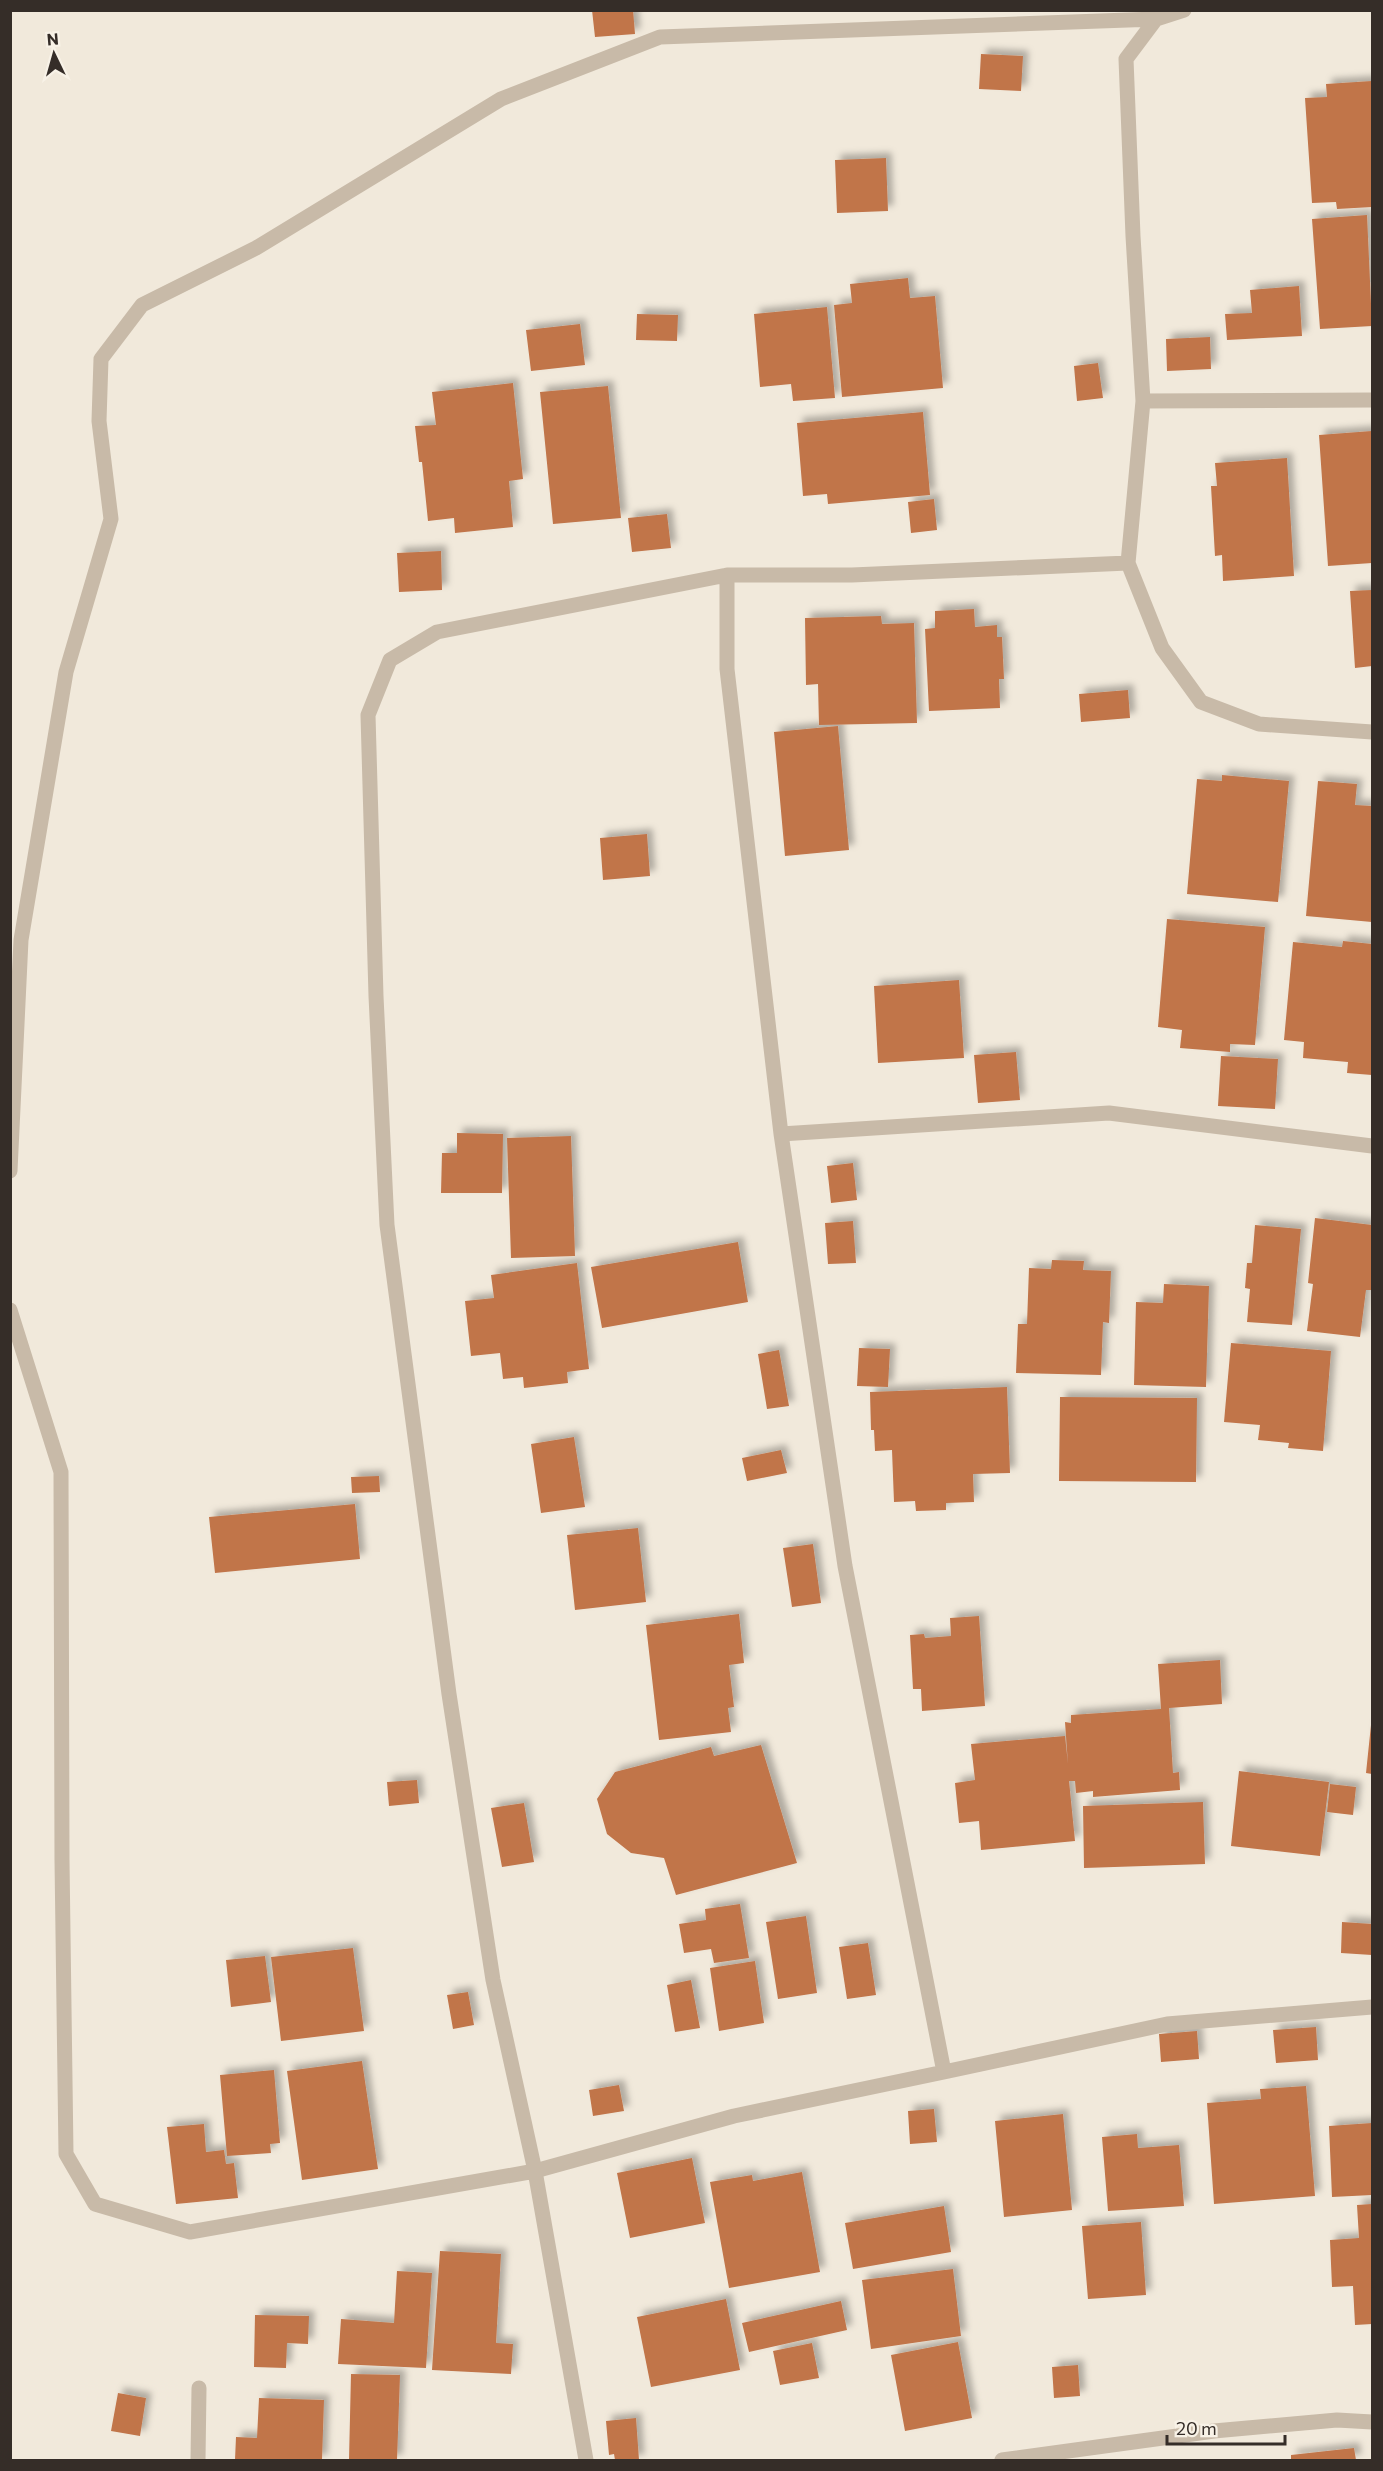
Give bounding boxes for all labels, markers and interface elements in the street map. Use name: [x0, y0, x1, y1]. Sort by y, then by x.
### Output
north arrow: [24, 24, 84, 84]
text: N: [46, 29, 59, 49]
scale bar: [1167, 2408, 1286, 2446]
text: 20 m: [1176, 2417, 1217, 2439]

